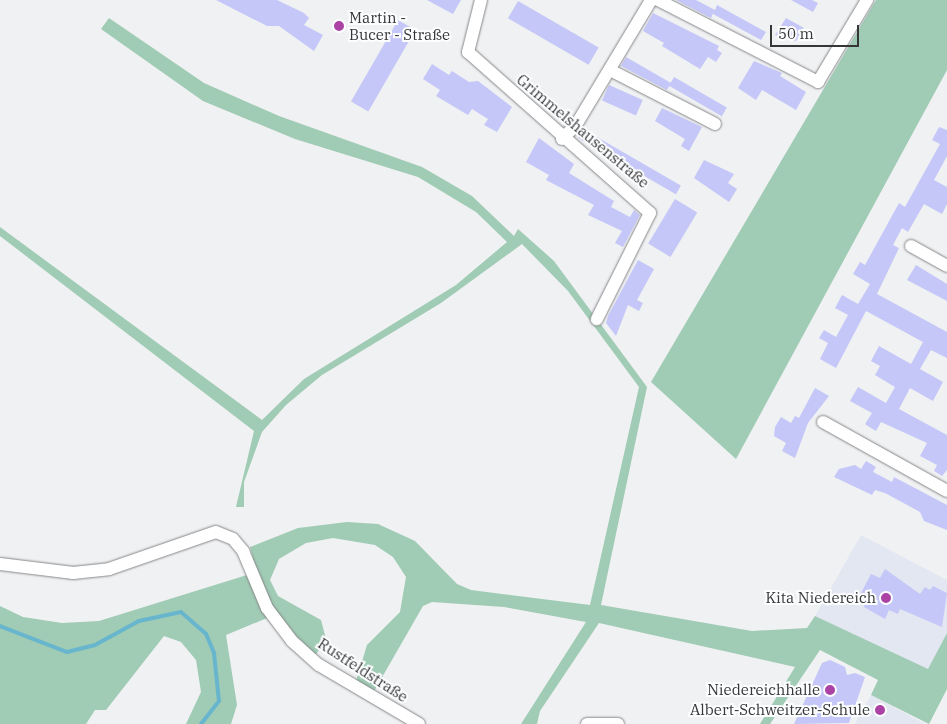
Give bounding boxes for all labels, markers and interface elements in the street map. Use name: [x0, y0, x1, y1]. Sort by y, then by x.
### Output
place label: Martin - Bucer - Straße: [349, 8, 450, 43]
scale bar: [772, 15, 861, 47]
marker: Martin - Bucer - Straße: [333, 20, 345, 32]
text: 50 m: [778, 24, 814, 43]
street label: Grimmelshausenstraße: [513, 70, 653, 192]
place label: Kita Niedereich: [765, 589, 876, 607]
marker: Kita Niedereich: [880, 592, 892, 604]
street label: Rustfeldstraße: [315, 634, 411, 706]
place label: Niedereichhalle: [707, 681, 820, 699]
marker: Niedereichhalle: [824, 684, 836, 696]
place label: Albert-Schweitzer-Schule: [690, 701, 870, 719]
marker: Albert-Schweitzer-Schule: [874, 704, 886, 716]

